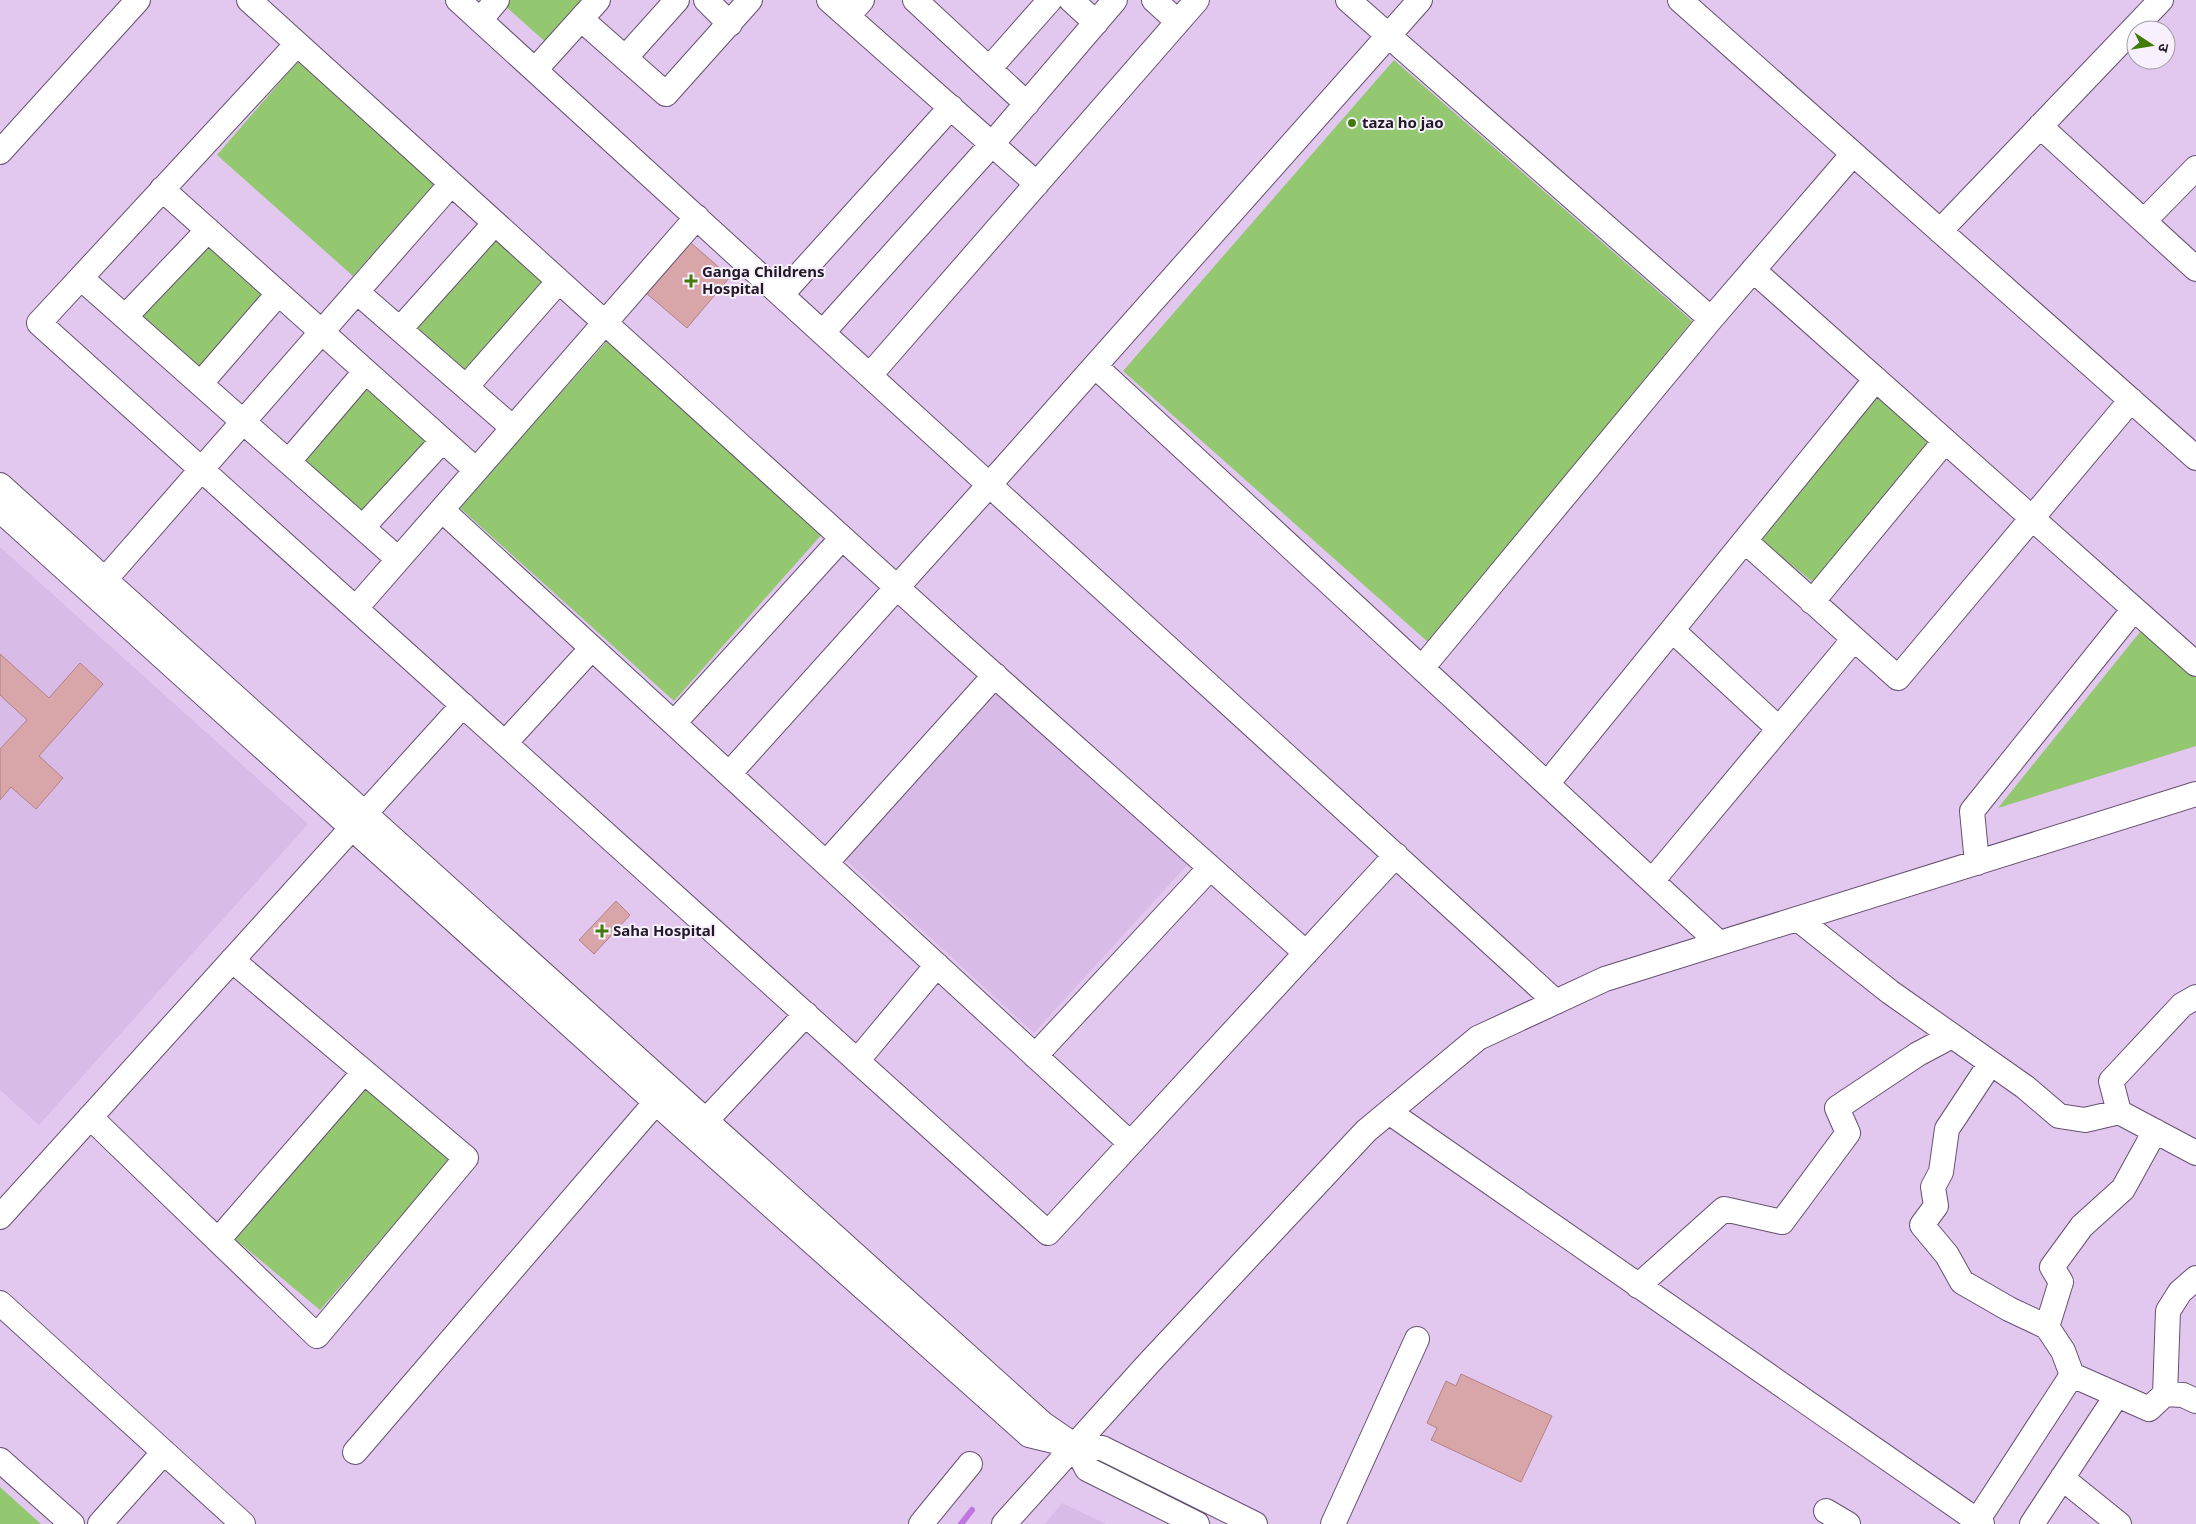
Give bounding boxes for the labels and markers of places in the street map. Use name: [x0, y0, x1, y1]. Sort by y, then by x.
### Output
place label: taza ho jao: [1362, 112, 1444, 132]
marker: taza ho jao: [1346, 117, 1358, 129]
place label: Ganga Childrens Hospital: [702, 261, 824, 298]
marker: Ganga Childrens Hospital: [684, 274, 698, 288]
place label: Saha Hospital: [613, 920, 715, 940]
marker: Saha Hospital: [595, 924, 609, 938]

